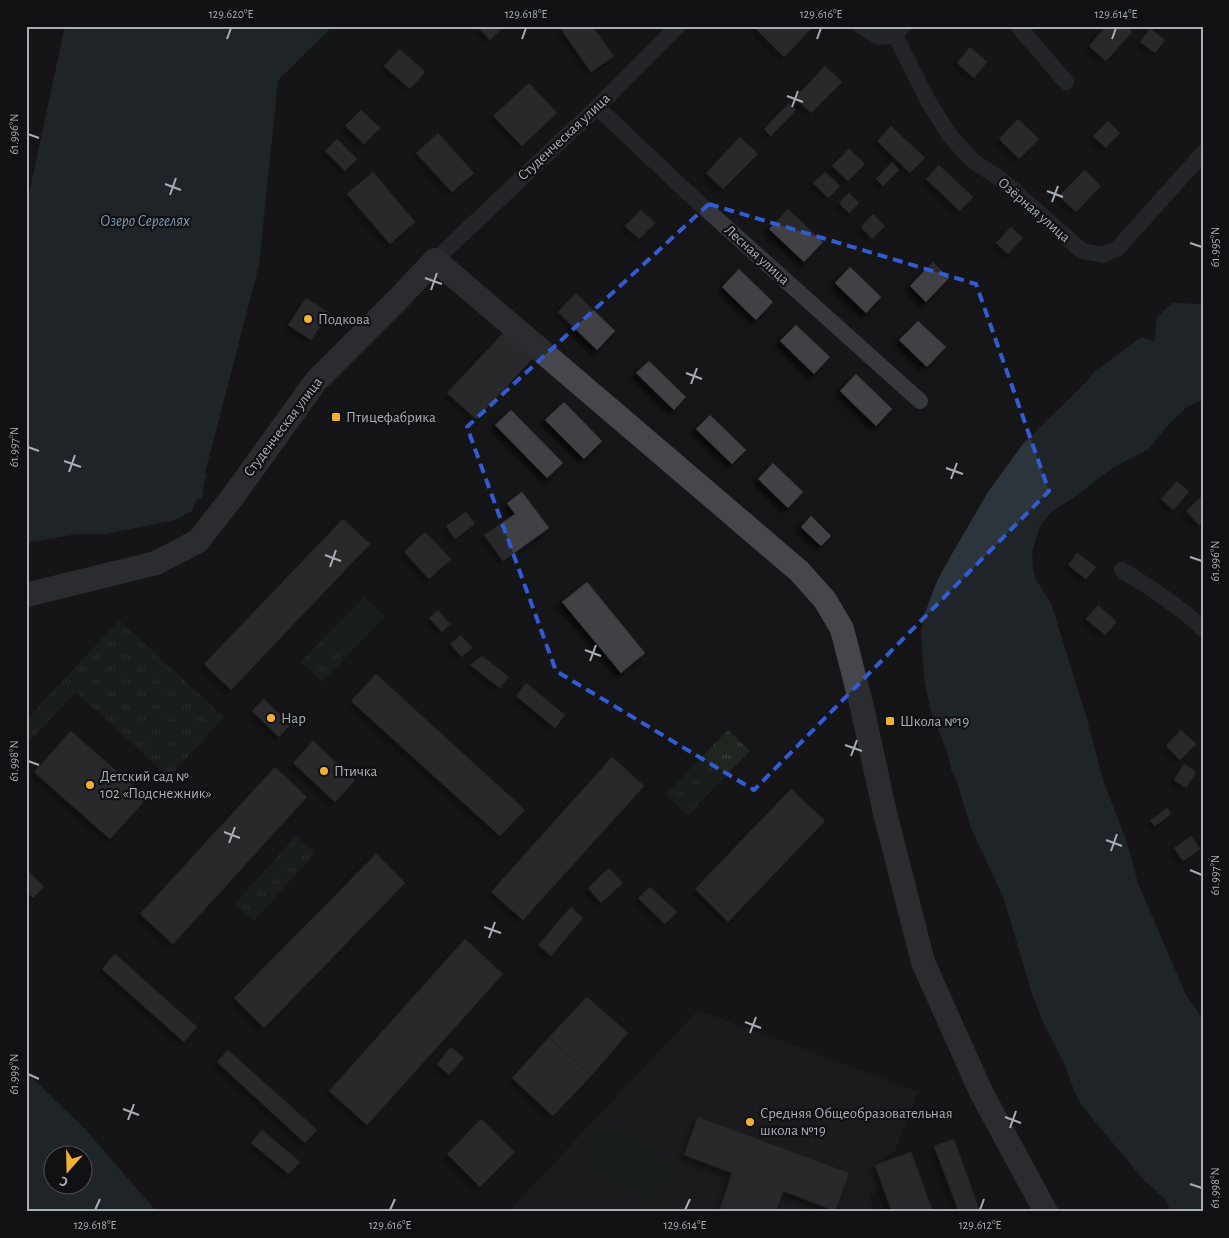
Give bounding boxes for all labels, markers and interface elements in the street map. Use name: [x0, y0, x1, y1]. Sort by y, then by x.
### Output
text: 129.620°E: [209, 8, 254, 20]
text: 129.618°E: [505, 8, 548, 20]
text: 129.616°E: [800, 8, 843, 20]
text: 129.614°E: [1095, 8, 1138, 20]
street label: Студенческая улица: [515, 90, 613, 184]
text: 61.996°N: [8, 113, 20, 155]
street label: Озёрная улица: [995, 175, 1073, 245]
water label: Озеро Сергелях: [100, 213, 190, 230]
street label: Лесная улица: [722, 222, 792, 288]
text: 61.995°N: [1209, 227, 1221, 267]
place label: Подкова: [318, 312, 370, 327]
marker: Подкова: [302, 313, 314, 325]
street label: Студенческая улица: [241, 374, 325, 480]
place label: Птицефабрика: [346, 410, 436, 425]
marker: Птицефабрика: [330, 411, 342, 423]
text: 61.997°N: [8, 427, 20, 467]
text: 61.996°N: [1209, 540, 1221, 582]
place label: Нар: [281, 711, 306, 726]
marker: Нар: [265, 712, 277, 724]
place label: Школа №19: [900, 714, 969, 729]
marker: Школа №19: [884, 715, 896, 727]
text: 61.998°N: [8, 740, 20, 782]
place label: Птичка: [334, 764, 377, 779]
marker: Птичка: [318, 765, 330, 777]
place label: Детский сад № 102 «Подснежник»: [100, 769, 212, 801]
marker: Детский сад № 102 «Подснежник»: [84, 779, 96, 791]
text: 61.997°N: [1209, 855, 1221, 895]
text: 61.999°N: [8, 1053, 20, 1095]
place label: Средняя Общеобразовательная школа №19: [760, 1106, 953, 1138]
marker: Средняя Общеобразовательная школа №19: [744, 1116, 756, 1128]
north arrow: [42, 1146, 92, 1196]
text: 61.998°N: [1209, 1167, 1221, 1209]
text: С: [58, 1173, 70, 1189]
text: 129.618°E: [74, 1219, 117, 1231]
text: 129.616°E: [369, 1219, 412, 1231]
text: 129.614°E: [664, 1219, 707, 1231]
text: 129.612°E: [959, 1219, 1001, 1231]

